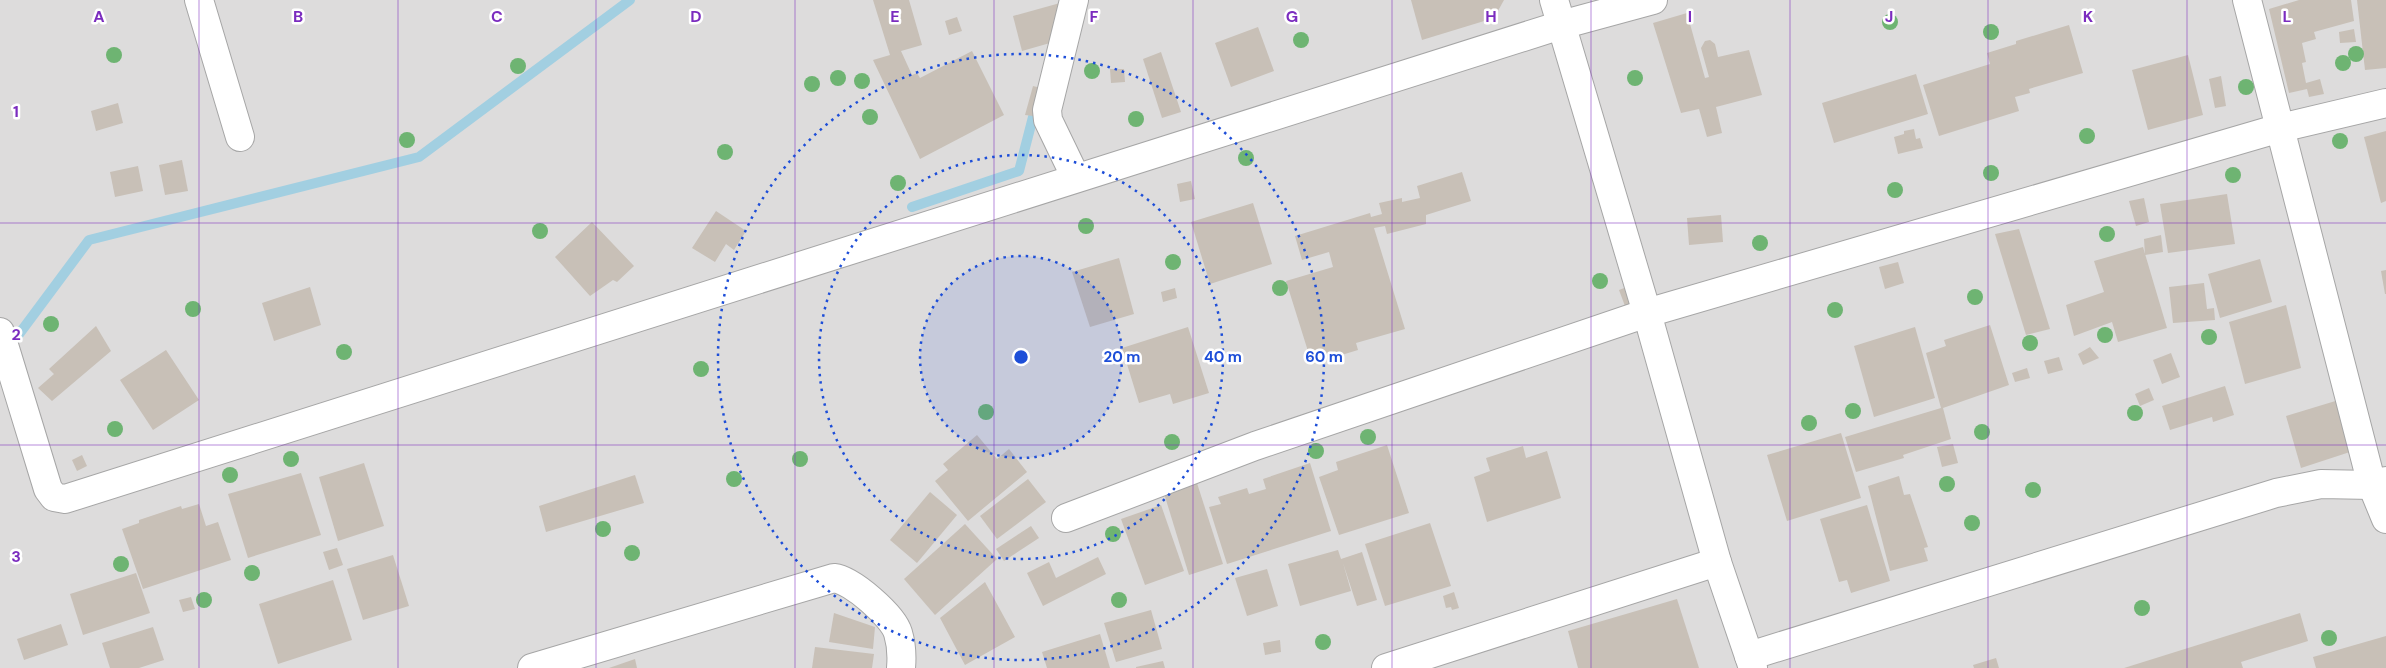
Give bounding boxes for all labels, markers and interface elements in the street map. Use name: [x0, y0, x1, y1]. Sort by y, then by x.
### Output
text: A: [93, 6, 105, 27]
text: B: [293, 6, 303, 27]
text: C: [491, 6, 503, 27]
text: D: [690, 6, 702, 27]
text: E: [890, 6, 900, 27]
text: F: [1090, 6, 1099, 27]
text: G: [1286, 6, 1298, 27]
text: H: [1485, 6, 1497, 27]
text: I: [1688, 6, 1692, 27]
text: J: [1885, 6, 1893, 27]
text: K: [2083, 6, 2094, 27]
text: L: [2283, 6, 2292, 27]
text: 1: [13, 101, 19, 122]
text: 2: [11, 324, 21, 345]
text: 20 m: [1104, 347, 1140, 367]
text: 40 m: [1204, 347, 1242, 367]
text: 60 m: [1305, 347, 1343, 367]
centre of rings: [1012, 348, 1030, 366]
text: 3: [11, 546, 21, 567]

